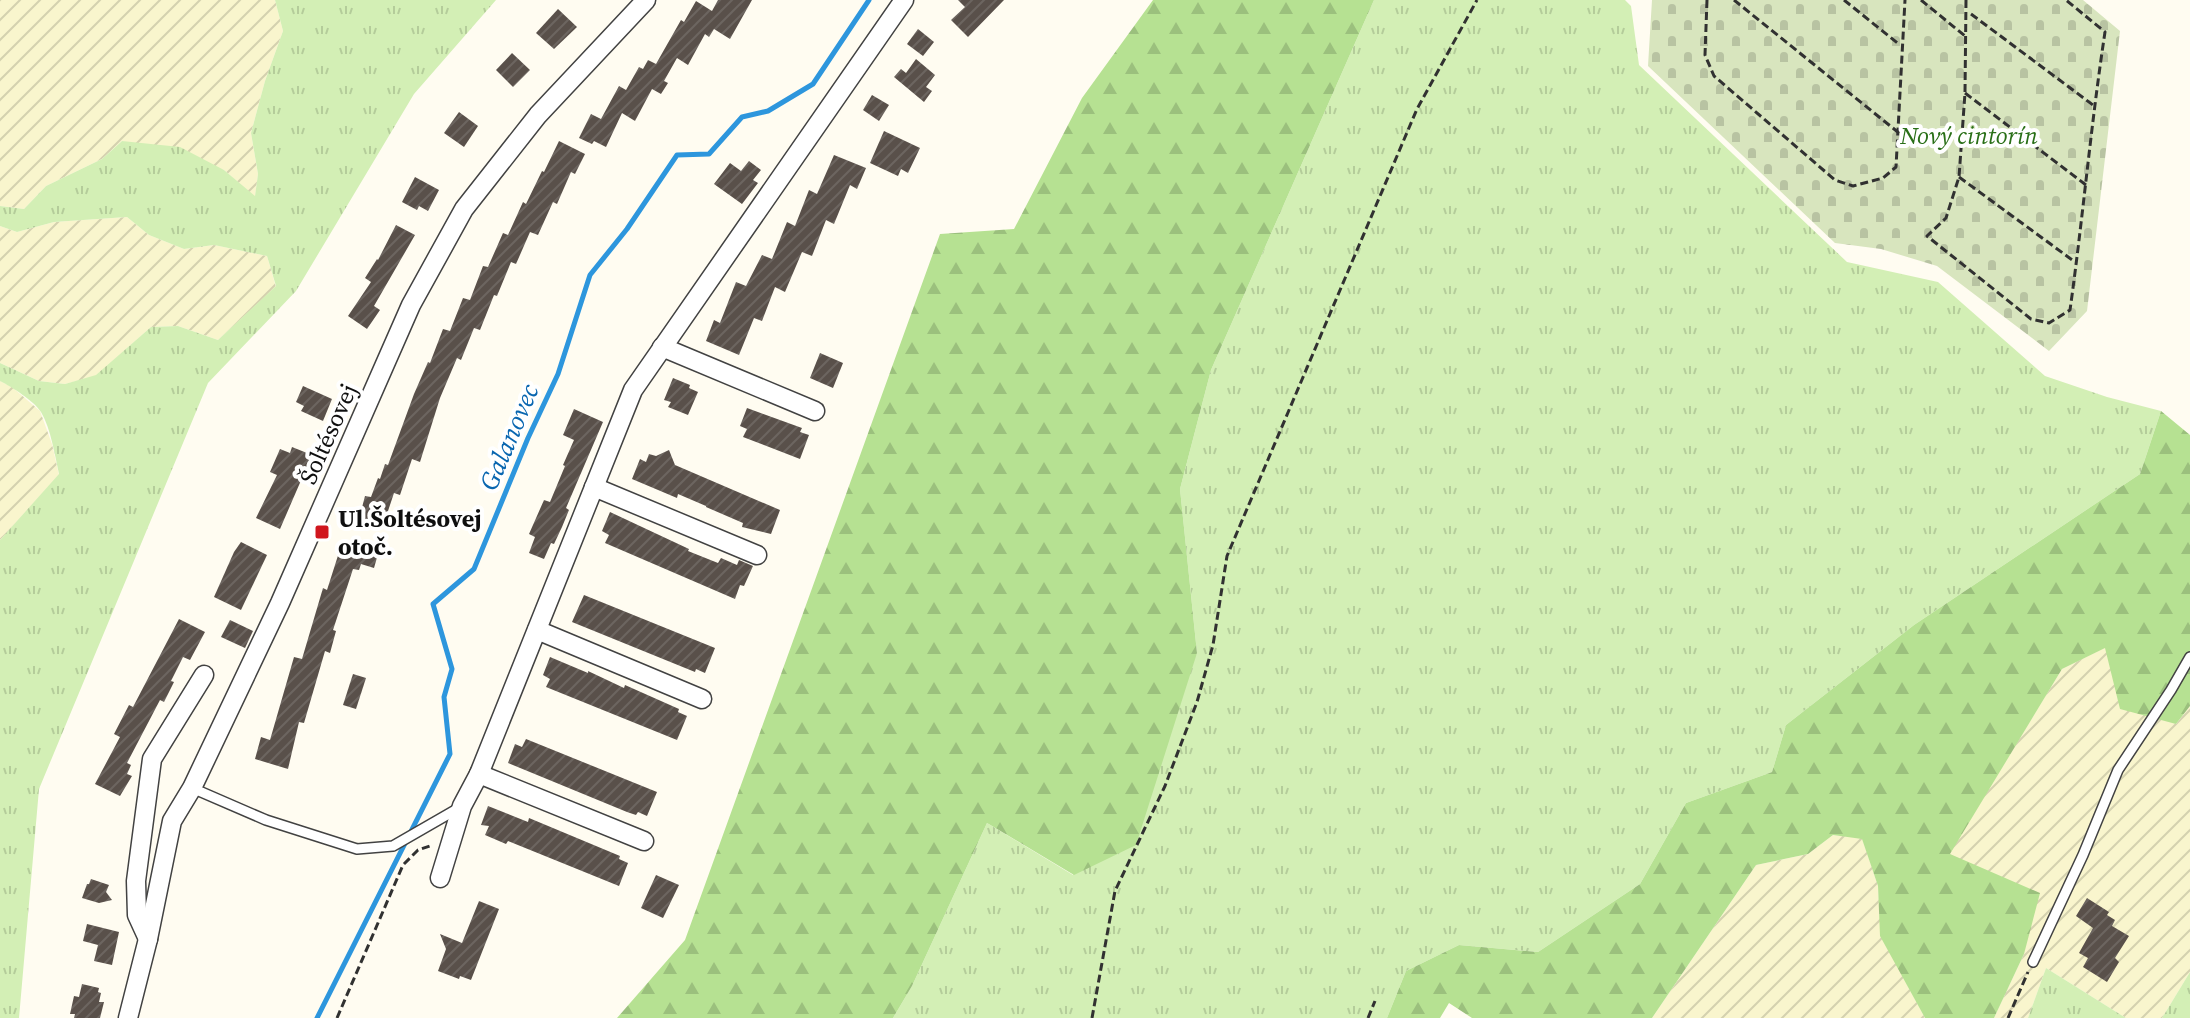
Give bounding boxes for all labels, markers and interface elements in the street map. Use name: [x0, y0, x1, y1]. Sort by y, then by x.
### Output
park label: Nový cintorín: [1899, 119, 2038, 152]
water label: Galanovec: [470, 378, 548, 496]
street label: Šoltésovej: [291, 379, 365, 489]
place label: Ul.Šoltésovej otoč.: [338, 502, 482, 563]
marker: Ul.Šoltésovej otoč.: [313, 523, 331, 541]

